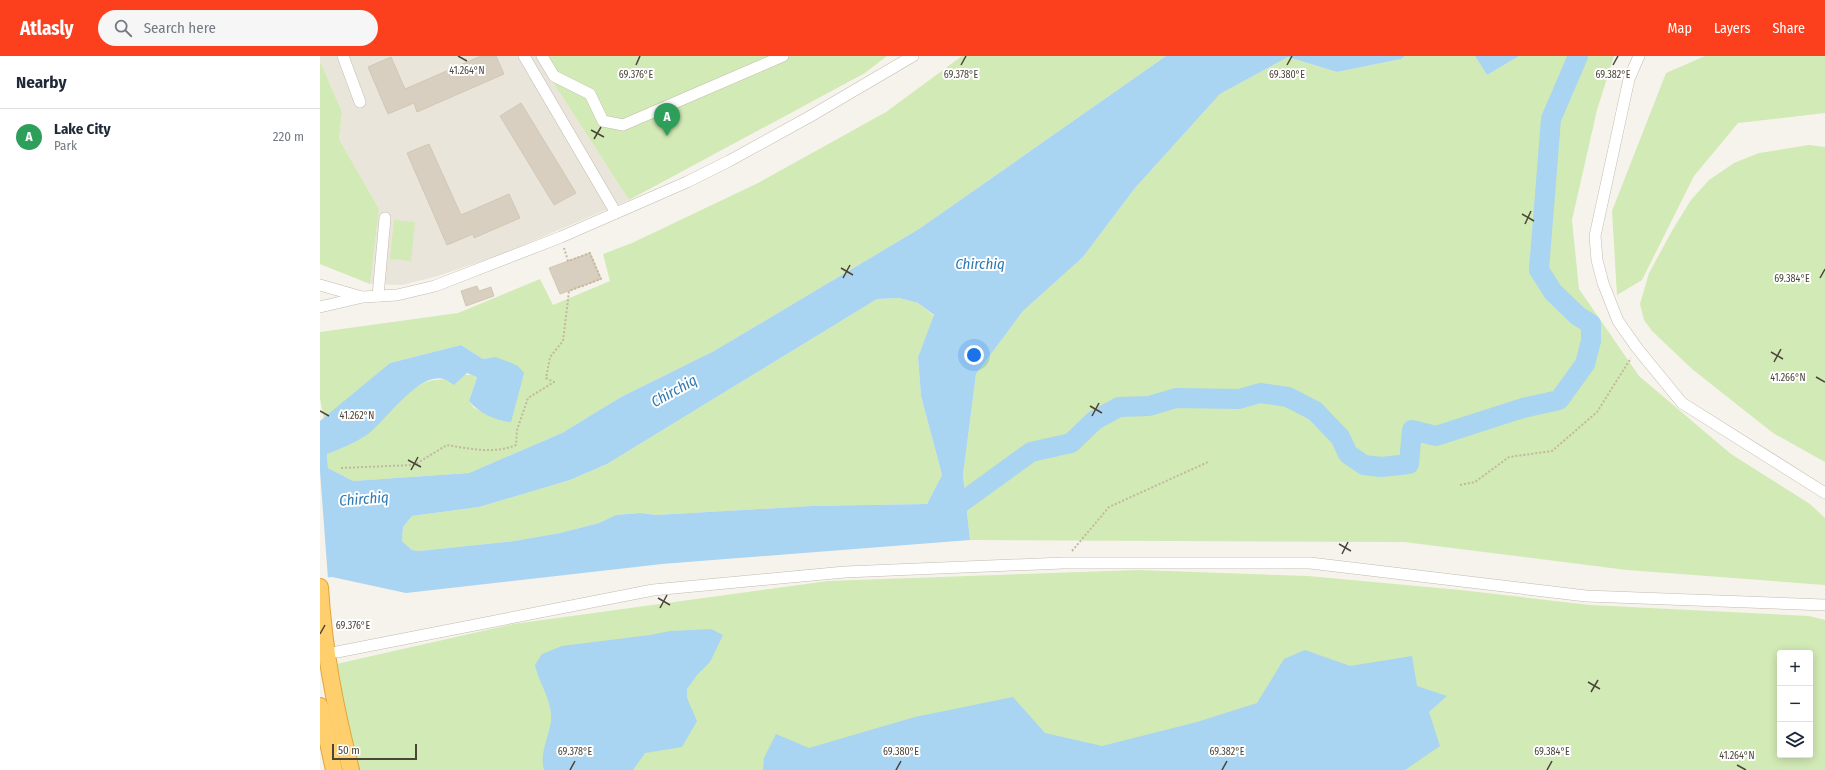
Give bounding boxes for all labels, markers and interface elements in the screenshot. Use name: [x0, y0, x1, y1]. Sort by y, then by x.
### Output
search box: [98, 10, 378, 46]
text: Atlasly: [20, 17, 74, 40]
icon: search: [112, 17, 134, 39]
text: Search here: [144, 19, 216, 37]
text: Map: [1668, 20, 1692, 37]
text: Layers: [1714, 20, 1750, 37]
text: Share: [1772, 20, 1805, 37]
text: 41.264°N: [449, 65, 485, 77]
text: 69.376°E: [619, 69, 654, 81]
text: 69.378°E: [944, 69, 979, 81]
text: 69.380°E: [1269, 69, 1305, 81]
text: 69.382°E: [1595, 69, 1631, 81]
text: Nearby: [16, 72, 67, 93]
pin: A: [654, 103, 680, 136]
text: Lake City: [54, 120, 111, 138]
text: A: [25, 129, 33, 144]
text: 220 m: [273, 129, 304, 144]
text: Park: [54, 138, 77, 153]
water label: Chirchiq: [955, 255, 1005, 273]
text: 69.384°E: [1774, 273, 1810, 285]
your location: [964, 345, 984, 365]
water label: Chirchiq: [648, 371, 700, 411]
text: 41.266°N: [1770, 372, 1806, 384]
text: 41.262°N: [340, 410, 374, 422]
water label: Chirchiq: [339, 488, 390, 510]
text: 69.376°E: [336, 620, 371, 632]
map controls: [1777, 650, 1813, 758]
button: +: [1777, 650, 1813, 686]
button: −: [1777, 686, 1813, 722]
button: layers: [1777, 722, 1813, 758]
scale bar: [332, 742, 417, 761]
text: 50 m: [338, 744, 360, 757]
text: 69.378°E: [558, 746, 593, 758]
text: 69.380°E: [883, 746, 919, 758]
text: 69.382°E: [1209, 746, 1245, 758]
text: 69.384°E: [1534, 746, 1570, 758]
text: 41.264°N: [1719, 750, 1755, 762]

